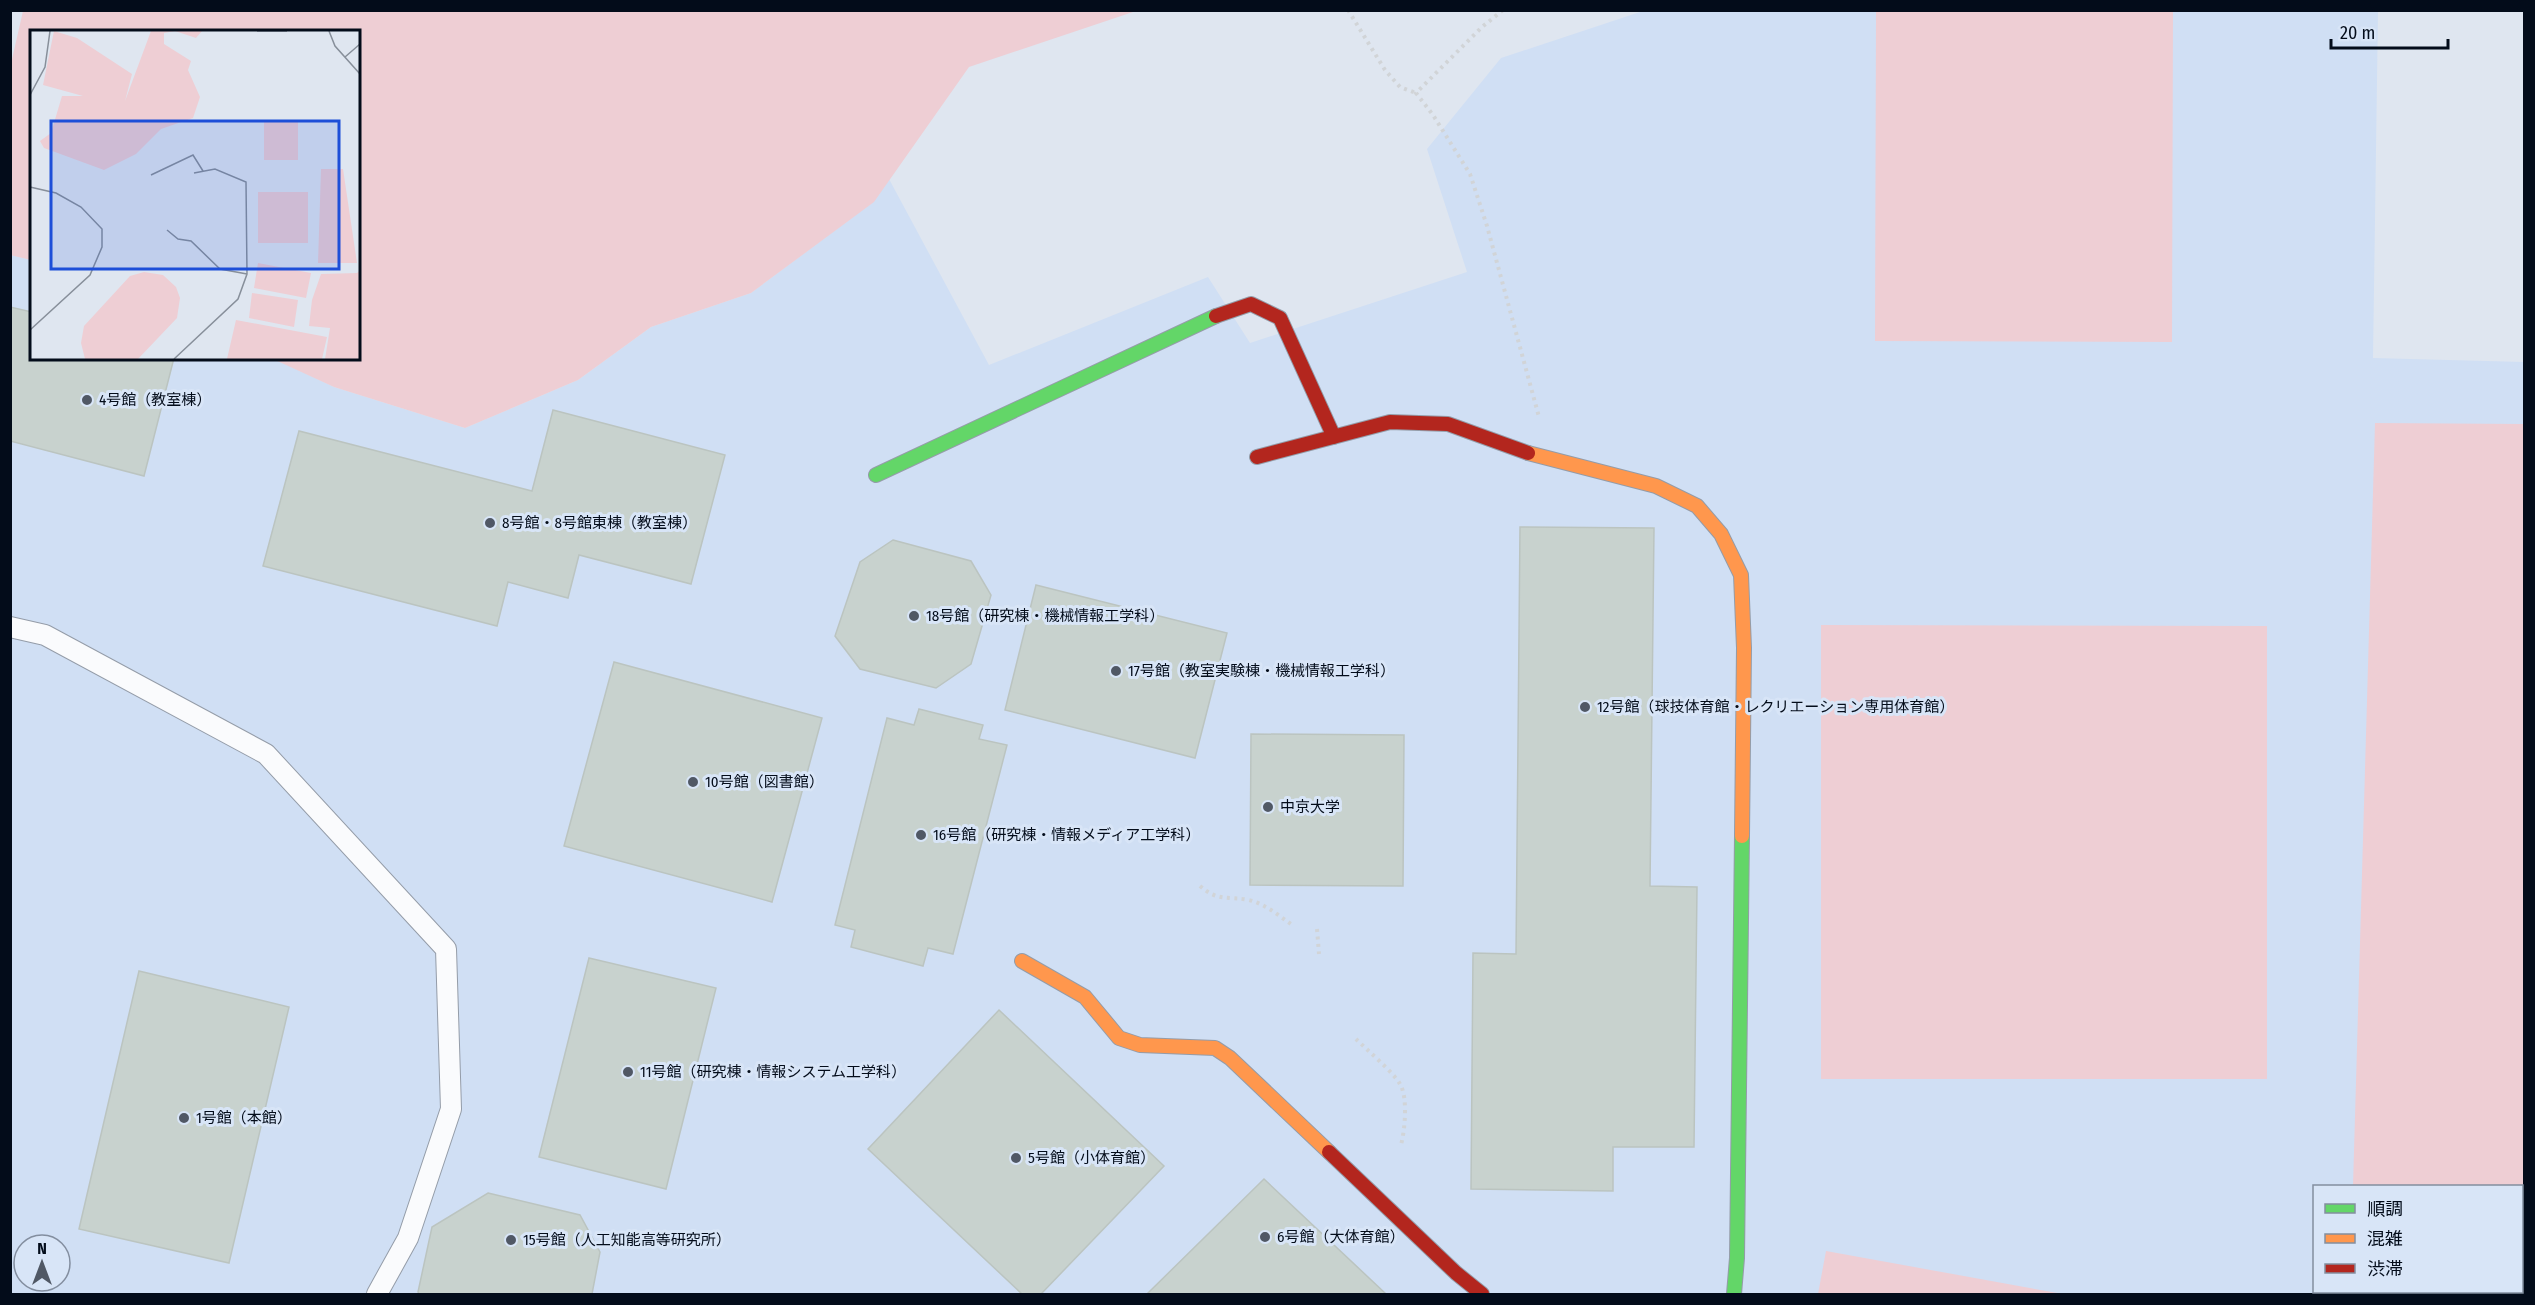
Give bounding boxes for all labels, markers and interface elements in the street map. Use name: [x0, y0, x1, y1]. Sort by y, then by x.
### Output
scale bar: [2331, 12, 2448, 50]
text: 20 m: [2340, 22, 2375, 44]
inset map: [30, 30, 360, 360]
place label: 4号館（教室棟）: [99, 391, 211, 409]
marker: 4号館（教室棟）: [80, 393, 94, 407]
place label: 8号館・8号館東棟（教室棟）: [502, 514, 697, 532]
marker: 8号館・8号館東棟（教室棟）: [483, 516, 497, 530]
place label: 18号館（研究棟・機械情報工学科）: [926, 607, 1164, 625]
marker: 18号館（研究棟・機械情報工学科）: [907, 609, 921, 623]
place label: 17号館（教室実験棟・機械情報工学科）: [1128, 662, 1395, 680]
marker: 17号館（教室実験棟・機械情報工学科）: [1109, 664, 1123, 678]
place label: 12号館（球技体育館・レクリエーション専用体育館）: [1597, 698, 1954, 716]
marker: 12号館（球技体育館・レクリエーション専用体育館）: [1578, 700, 1592, 714]
place label: 10号館（図書館）: [705, 773, 824, 791]
marker: 10号館（図書館）: [686, 775, 700, 789]
place label: 中京大学: [1280, 798, 1340, 816]
marker: 中京大学: [1261, 800, 1275, 814]
place label: 16号館（研究棟・情報メディア工学科）: [933, 826, 1200, 844]
marker: 16号館（研究棟・情報メディア工学科）: [914, 828, 928, 842]
place label: 11号館（研究棟・情報システム工学科）: [640, 1063, 906, 1081]
marker: 11号館（研究棟・情報システム工学科）: [621, 1065, 635, 1079]
place label: 1号館（本館）: [196, 1109, 292, 1127]
marker: 1号館（本館）: [177, 1111, 191, 1125]
place label: 5号館（小体育館）: [1028, 1149, 1155, 1167]
marker: 5号館（小体育館）: [1009, 1151, 1023, 1165]
legend: [2313, 1185, 2523, 1293]
text: 順調: [2367, 1198, 2403, 1220]
place label: 6号館（大体育館）: [1277, 1228, 1404, 1246]
text: 混雑: [2367, 1228, 2403, 1250]
marker: 6号館（大体育館）: [1258, 1230, 1272, 1244]
place label: 15号館（人工知能高等研究所）: [523, 1231, 731, 1249]
north arrow: [12, 1233, 72, 1293]
marker: 15号館（人工知能高等研究所）: [504, 1233, 518, 1247]
text: N: [37, 1239, 47, 1258]
text: 渋滞: [2367, 1258, 2403, 1280]

